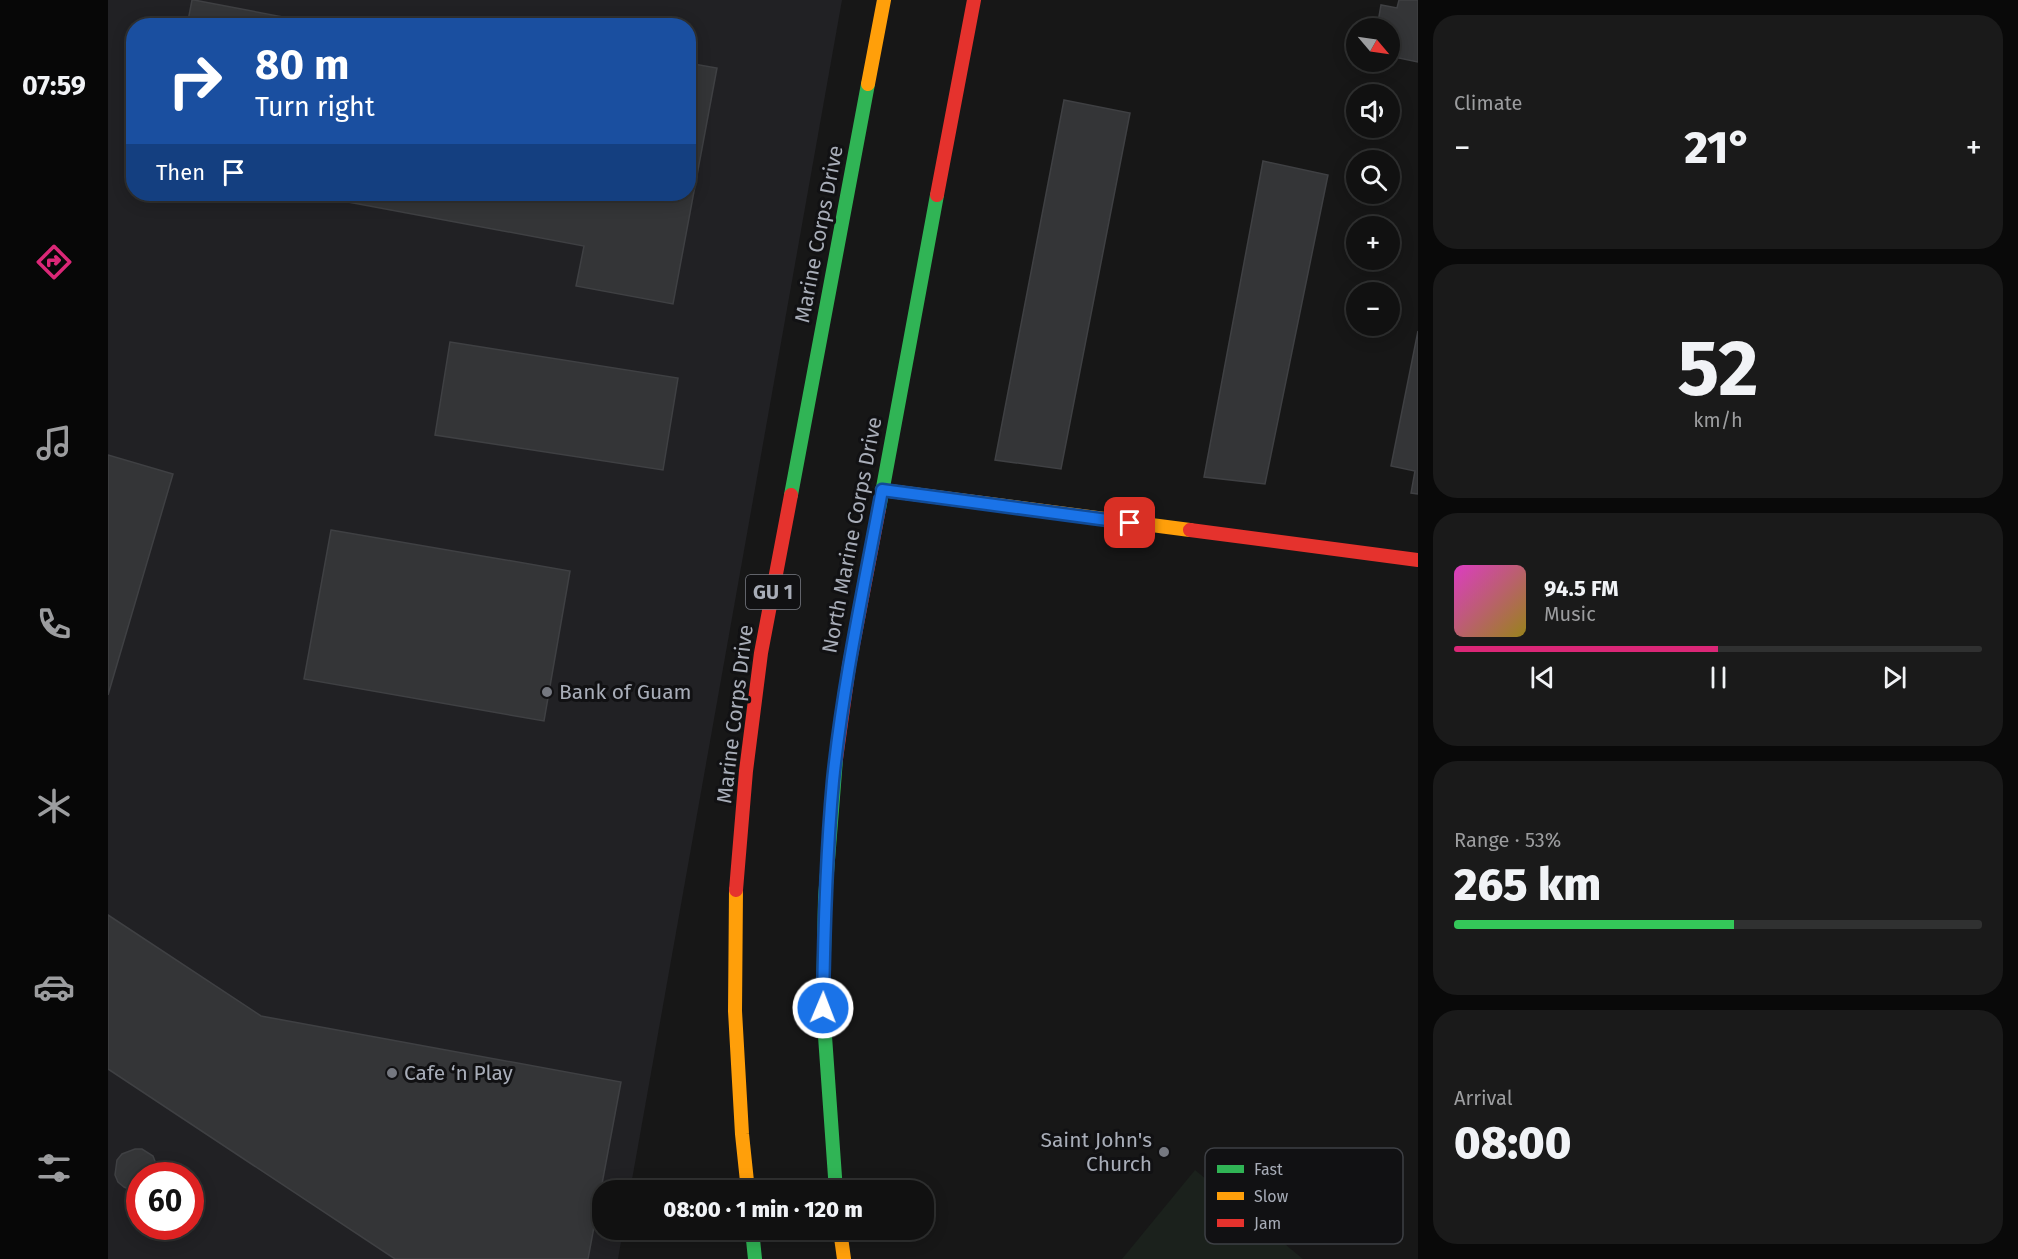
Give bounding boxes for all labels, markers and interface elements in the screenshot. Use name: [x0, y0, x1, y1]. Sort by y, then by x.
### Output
north arrow: [1346, 18, 1400, 72]
map controls: [1346, 18, 1400, 336]
text: 80 m: [255, 40, 349, 90]
icon: right: [156, 42, 234, 120]
text: 07:59: [22, 70, 86, 102]
button: sound: [1346, 84, 1400, 138]
text: Turn right: [255, 91, 375, 123]
text: Climate: [1454, 91, 1522, 115]
text: 21°: [1684, 121, 1752, 175]
text: −: [1454, 128, 1471, 168]
text: +: [1966, 128, 1982, 168]
street label: Marine Corps Drive: [789, 143, 849, 325]
button: search: [1346, 150, 1400, 204]
icon: arrive: [217, 156, 250, 189]
text: Then: [156, 159, 205, 186]
button: +: [1346, 216, 1400, 270]
icon: directions: [33, 241, 75, 283]
button: −: [1346, 282, 1400, 336]
text: 52: [1677, 322, 1759, 416]
text: km/h: [1693, 408, 1743, 432]
street label: North Marine Corps Drive: [816, 415, 888, 655]
icon: music: [33, 422, 75, 464]
pin: [1104, 497, 1155, 548]
icon: arrive: [1113, 506, 1146, 539]
road number: GU 1: [746, 575, 800, 609]
text: 94.5 FM: [1544, 575, 1618, 602]
text: Music: [1544, 602, 1596, 626]
icon: phone: [33, 603, 75, 645]
street label: Marine Corps Drive: [711, 623, 759, 805]
icon: previous: [1526, 661, 1559, 694]
icon: pause: [1702, 661, 1735, 694]
icon: next: [1878, 661, 1911, 694]
place label: Bank of Guam: [559, 679, 692, 705]
marker: Bank of Guam: [540, 685, 554, 699]
icon: climate: [33, 785, 75, 827]
text: Range · 53%: [1454, 828, 1561, 852]
text: 265 km: [1454, 858, 1601, 912]
icon: car: [33, 966, 75, 1008]
position arrow: [791, 976, 855, 1040]
place label: Cafe ‘n Play: [404, 1060, 514, 1086]
marker: Cafe ‘n Play: [385, 1066, 399, 1080]
text: Arrival: [1454, 1086, 1513, 1110]
text: 08:00: [1454, 1116, 1572, 1170]
place label: Saint John's Church: [1040, 1127, 1152, 1177]
marker: Saint John's Church: [1157, 1145, 1171, 1159]
icon: filters: [33, 1147, 75, 1189]
legend: [1205, 1148, 1403, 1244]
text: Fast: [1254, 1160, 1283, 1179]
speed limit sign: 60: [126, 1162, 204, 1240]
text: Slow: [1254, 1187, 1289, 1206]
text: 08:00 · 1 min · 120 m: [663, 1196, 863, 1223]
text: Jam: [1254, 1214, 1281, 1233]

